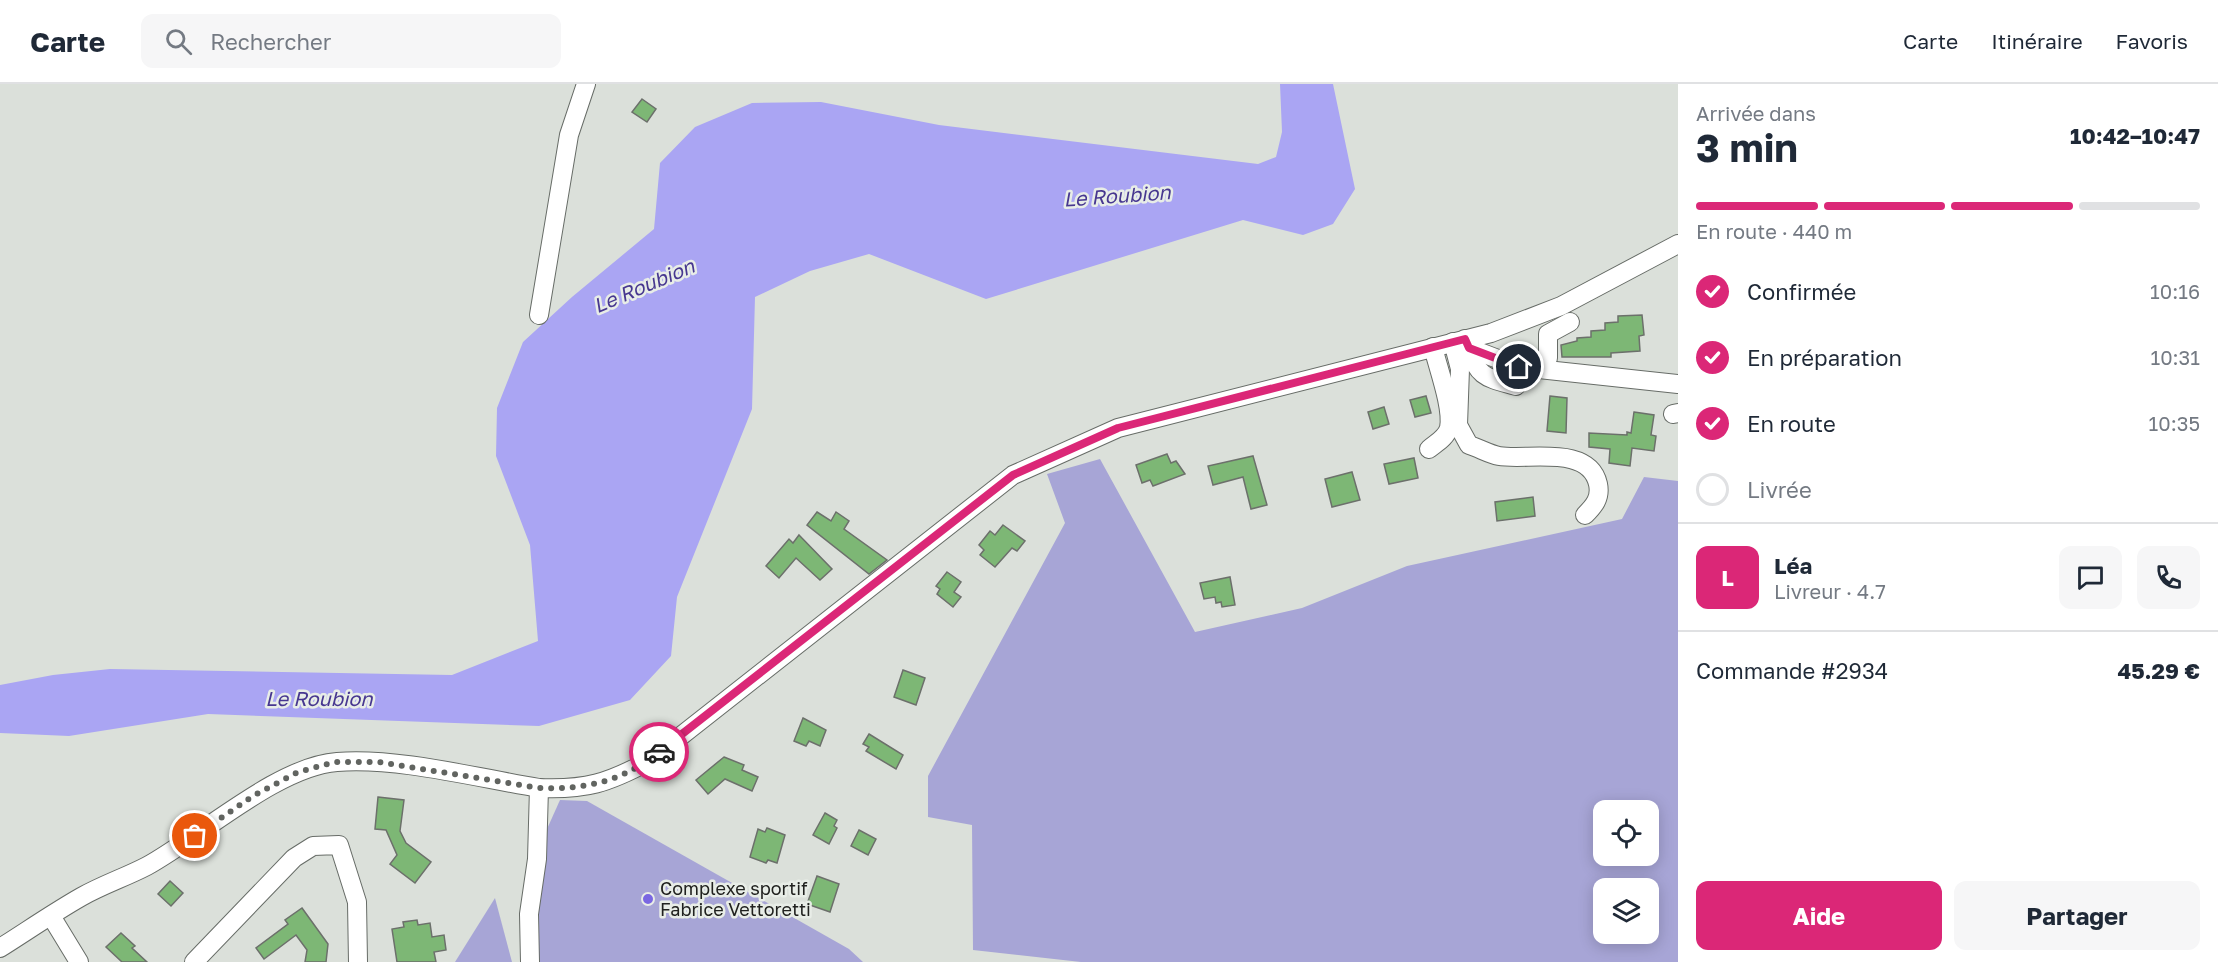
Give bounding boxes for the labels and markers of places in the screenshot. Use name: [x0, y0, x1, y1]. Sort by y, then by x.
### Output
pin: [1493, 341, 1544, 392]
pin: [169, 810, 220, 861]
place label: Complexe sportif Fabrice Vettoretti: [660, 877, 811, 920]
marker: Complexe sportif Fabrice Vettoretti: [641, 892, 655, 906]

